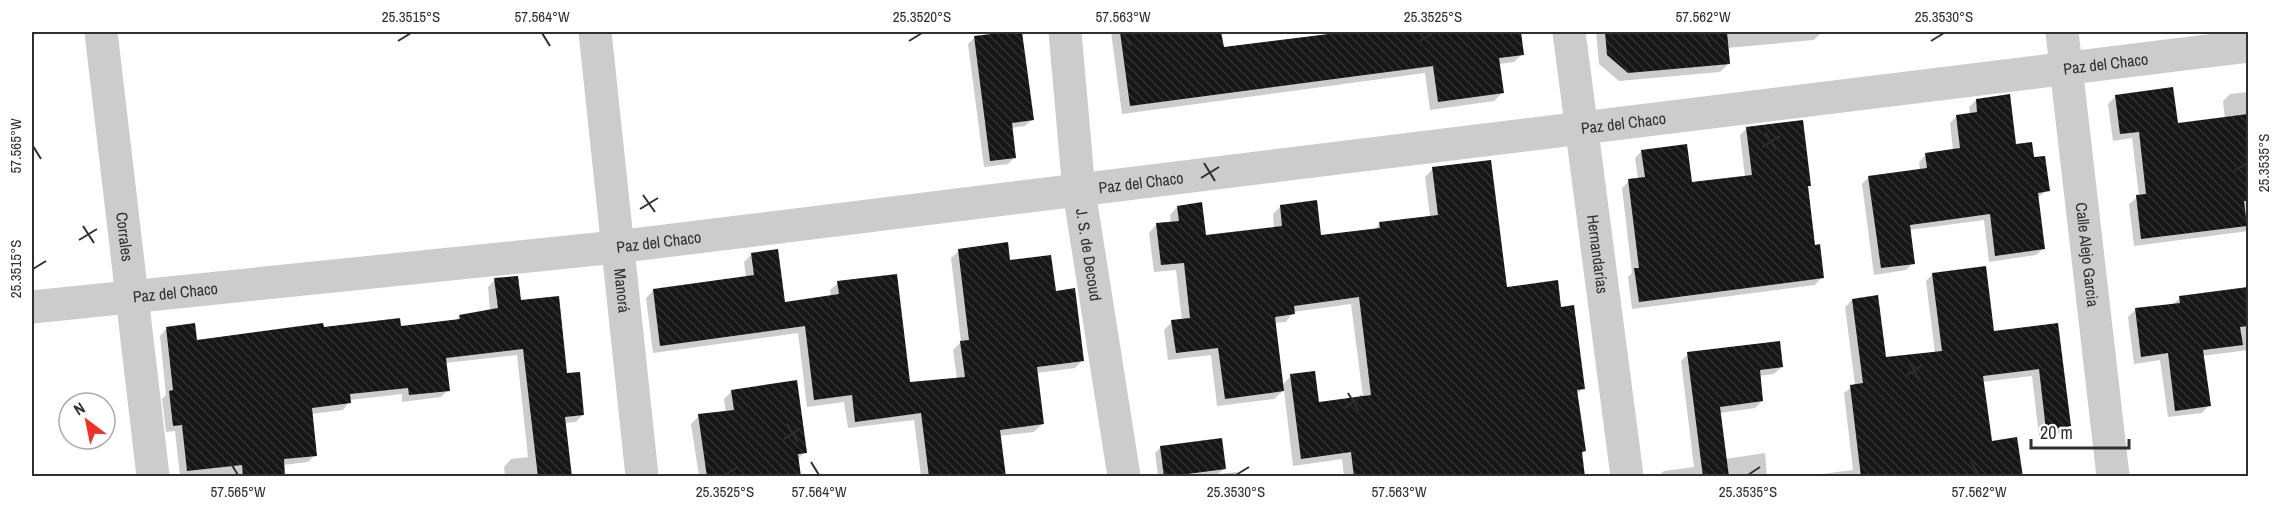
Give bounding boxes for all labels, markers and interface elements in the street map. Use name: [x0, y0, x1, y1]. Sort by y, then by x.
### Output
text: 25.3515°S: [382, 6, 440, 27]
text: 57.564°W: [514, 6, 570, 27]
text: 25.3520°S: [893, 6, 951, 27]
text: 57.563°W: [1095, 6, 1151, 27]
text: 25.3525°S: [1404, 6, 1462, 27]
text: 57.562°W: [1675, 6, 1731, 27]
text: 25.3530°S: [1915, 6, 1973, 27]
street label: Paz del Chaco: [2062, 47, 2149, 80]
street label: Paz del Chaco: [1580, 107, 1667, 139]
text: 57.565°W: [5, 118, 26, 174]
text: 25.3535°S: [2253, 134, 2274, 192]
street label: Paz del Chaco: [1097, 166, 1185, 198]
street label: Calle Alejo Garcia: [2071, 201, 2105, 309]
street label: J. S. de Decoud: [1071, 207, 1107, 302]
street label: Corrales: [111, 211, 139, 263]
street label: Hernandarías: [1582, 213, 1614, 295]
street label: Paz del Chaco: [615, 226, 702, 258]
text: 25.3515°S: [5, 240, 26, 298]
street label: Manorá: [609, 267, 636, 315]
street label: Paz del Chaco: [132, 277, 219, 308]
north arrow: [57, 391, 117, 451]
text: N: [69, 396, 89, 420]
scale bar: [2031, 412, 2128, 450]
text: 20 m: [2040, 420, 2073, 445]
text: 57.565°W: [210, 481, 266, 502]
text: 25.3525°S: [696, 481, 754, 502]
text: 57.564°W: [791, 481, 847, 502]
text: 25.3530°S: [1207, 481, 1265, 502]
text: 57.563°W: [1371, 481, 1427, 502]
text: 25.3535°S: [1719, 481, 1777, 502]
text: 57.562°W: [1951, 481, 2007, 502]

